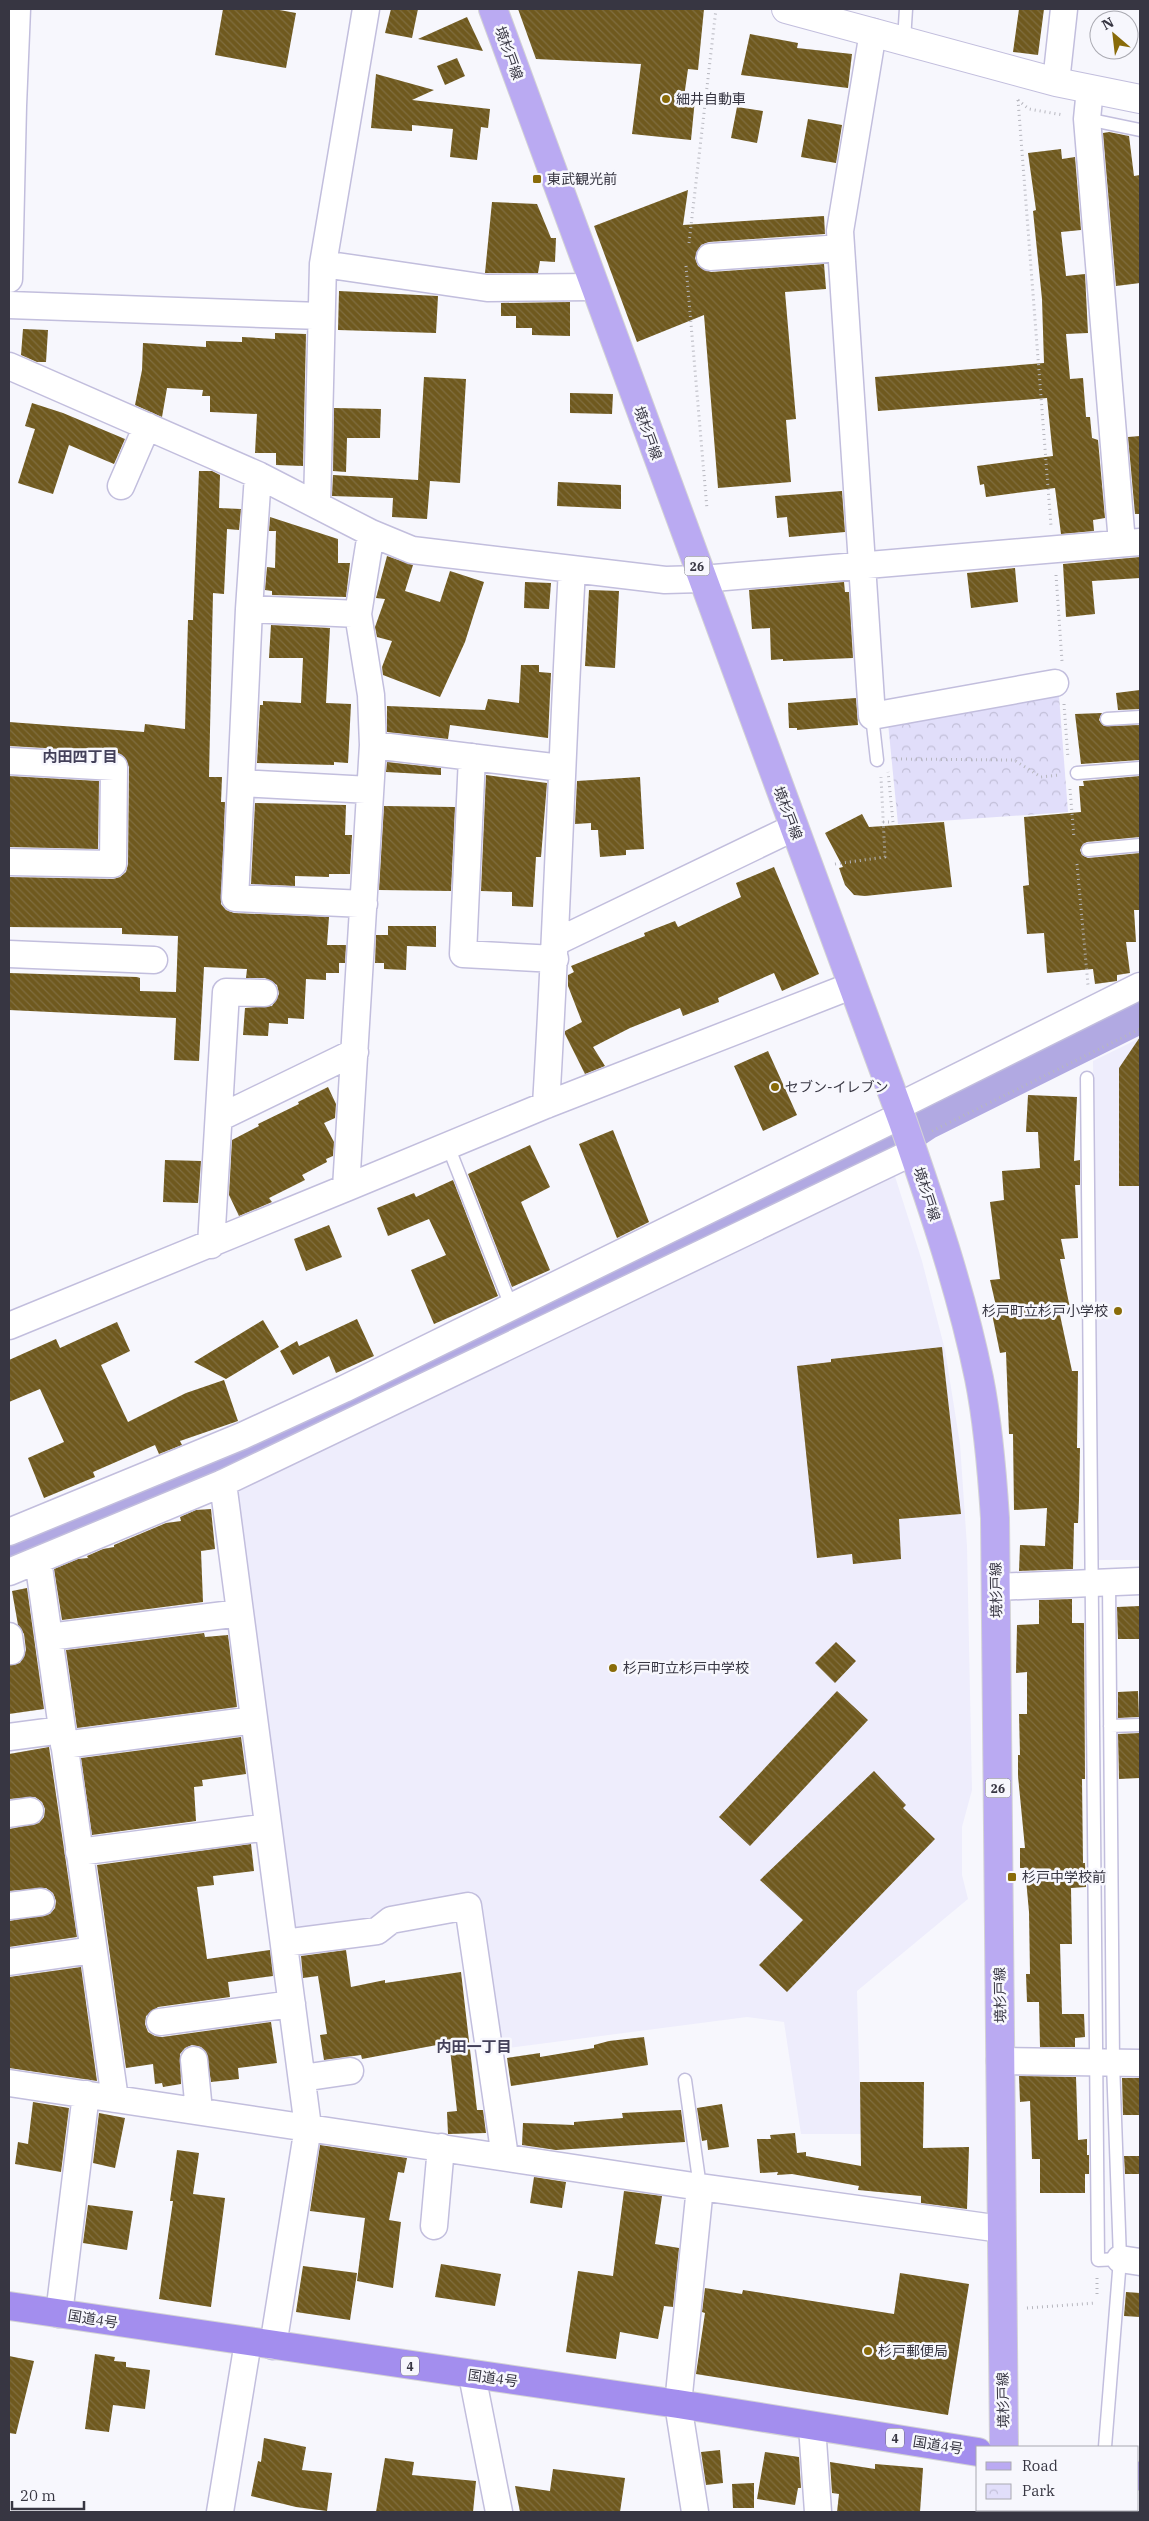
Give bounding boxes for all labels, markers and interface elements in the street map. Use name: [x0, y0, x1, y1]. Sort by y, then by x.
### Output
north arrow: [1089, 10, 1139, 60]
text: N: [1099, 13, 1117, 34]
street label: 境杉戸線: [491, 24, 527, 82]
place label: 細井自動車: [676, 90, 746, 108]
marker: 細井自動車: [660, 93, 672, 105]
place label: 東武観光前: [547, 170, 617, 188]
marker: 東武観光前: [531, 173, 543, 185]
street label: 境杉戸線: [630, 404, 666, 462]
road number: 26: [684, 556, 710, 576]
district label: 内田四丁目: [42, 747, 118, 766]
street label: 境杉戸線: [770, 784, 806, 842]
place label: セブン-イレブン: [785, 1078, 889, 1096]
marker: セブン-イレブン: [769, 1081, 781, 1093]
street label: 境杉戸線: [910, 1165, 944, 1223]
place label: 杉戸町立杉戸小学校: [982, 1302, 1108, 1320]
marker: 杉戸町立杉戸小学校: [1112, 1305, 1124, 1317]
street label: 境杉戸線: [987, 1562, 1005, 1618]
place label: 杉戸町立杉戸中学校: [623, 1659, 749, 1677]
marker: 杉戸町立杉戸中学校: [607, 1662, 619, 1674]
road number: 26: [986, 1779, 1010, 1798]
place label: 杉戸中学校前: [1022, 1868, 1106, 1886]
marker: 杉戸中学校前: [1006, 1871, 1018, 1883]
street label: 境杉戸線: [991, 1967, 1009, 2023]
district label: 内田一丁目: [436, 2037, 512, 2056]
street label: 国道4号: [67, 2306, 119, 2332]
place label: 杉戸郵便局: [878, 2342, 948, 2360]
marker: 杉戸郵便局: [862, 2345, 874, 2357]
road number: 4: [401, 2356, 419, 2376]
street label: 国道4号: [467, 2366, 519, 2390]
street label: 境杉戸線: [994, 2372, 1012, 2428]
road number: 4: [886, 2428, 904, 2448]
street label: 国道4号: [912, 2432, 964, 2458]
legend: [976, 2446, 1139, 2511]
text: Road: [1022, 2456, 1058, 2475]
scale bar: [12, 2478, 85, 2510]
text: Park: [1022, 2481, 1055, 2500]
text: 20 m: [20, 2486, 56, 2505]

